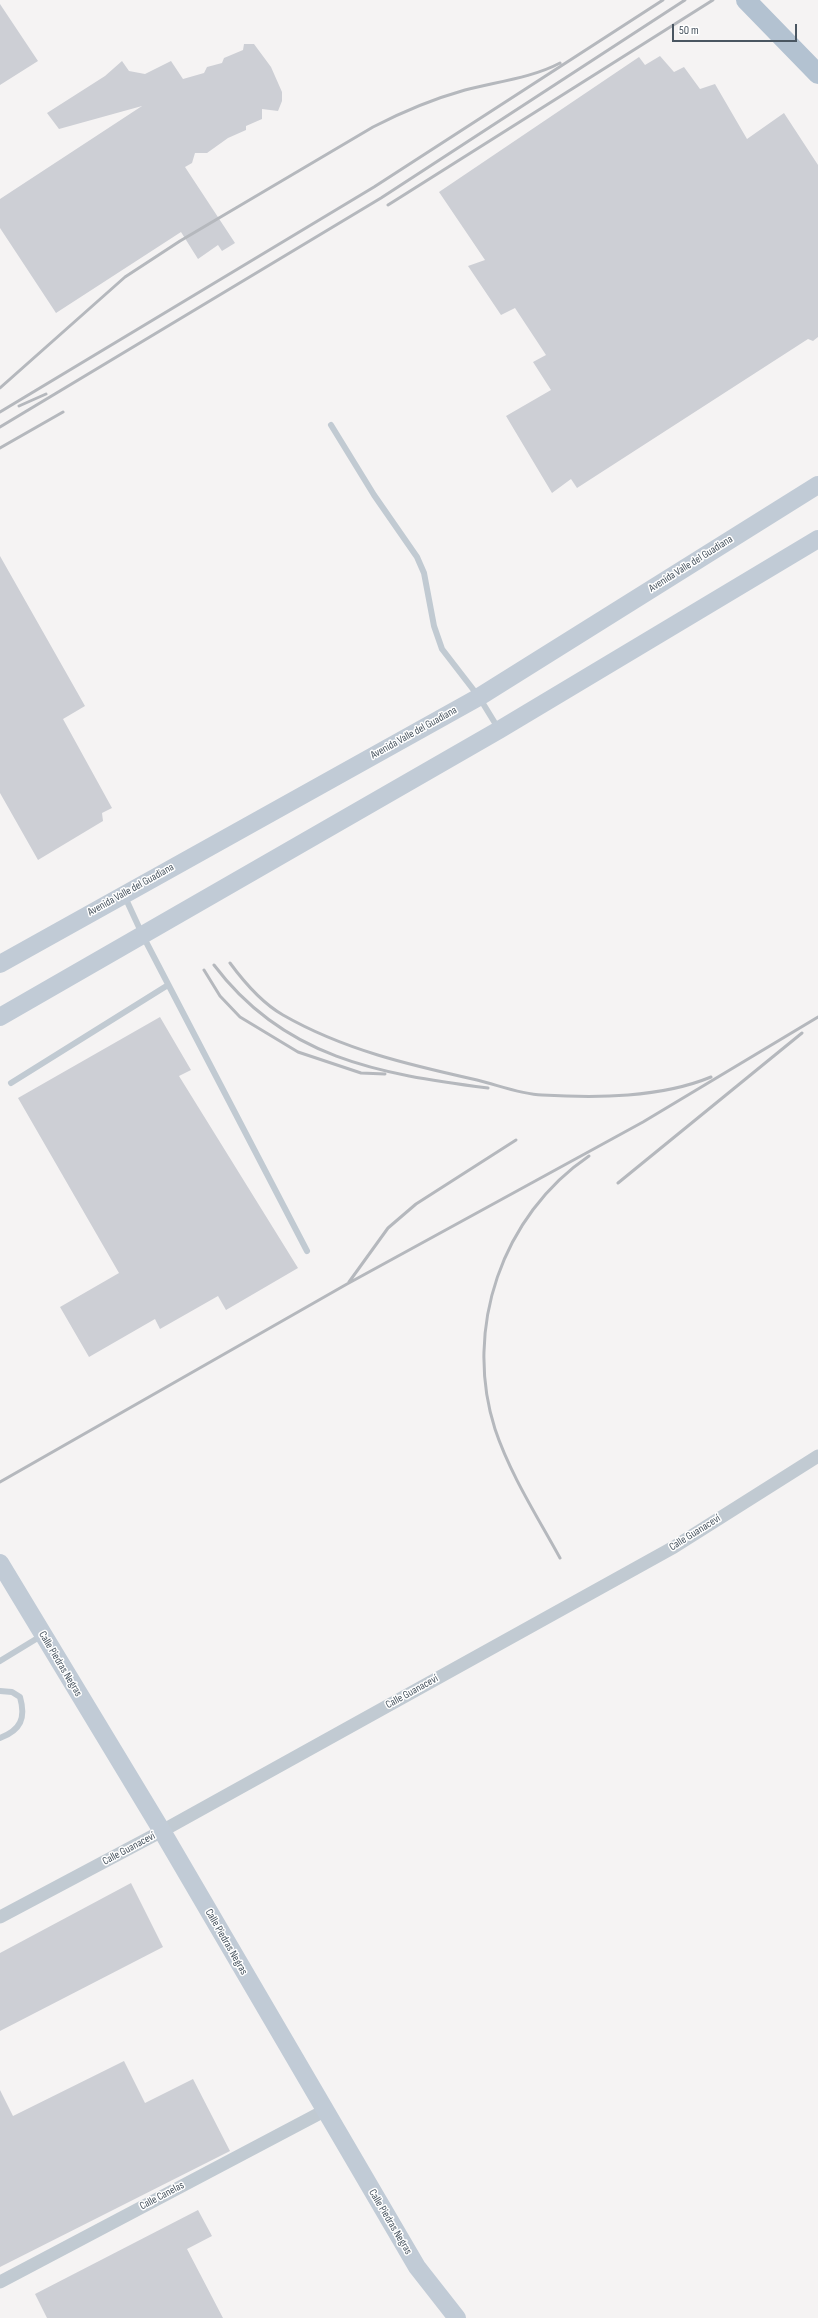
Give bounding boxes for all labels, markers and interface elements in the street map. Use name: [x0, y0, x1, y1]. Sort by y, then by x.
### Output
scale bar: [674, 16, 799, 42]
text: 50 m: [679, 23, 699, 38]
street label: Avenida Valle del Guadiana: [647, 533, 735, 595]
street label: Avenida Valle del Guadiana: [369, 704, 459, 762]
street label: Avenida Valle del Guadiana: [86, 861, 176, 919]
street label: Calle Guanaceví: [667, 1512, 723, 1554]
street label: Calle Piedras Negras: [35, 1629, 85, 1699]
street label: Calle Guanaceví: [383, 1672, 441, 1712]
street label: Calle Guanaceví: [100, 1830, 158, 1868]
street label: Calle Piedras Negras: [202, 1907, 250, 1977]
street label: Calle Canelas: [138, 2179, 186, 2213]
street label: Calle Piedras Negras: [365, 2187, 415, 2257]

